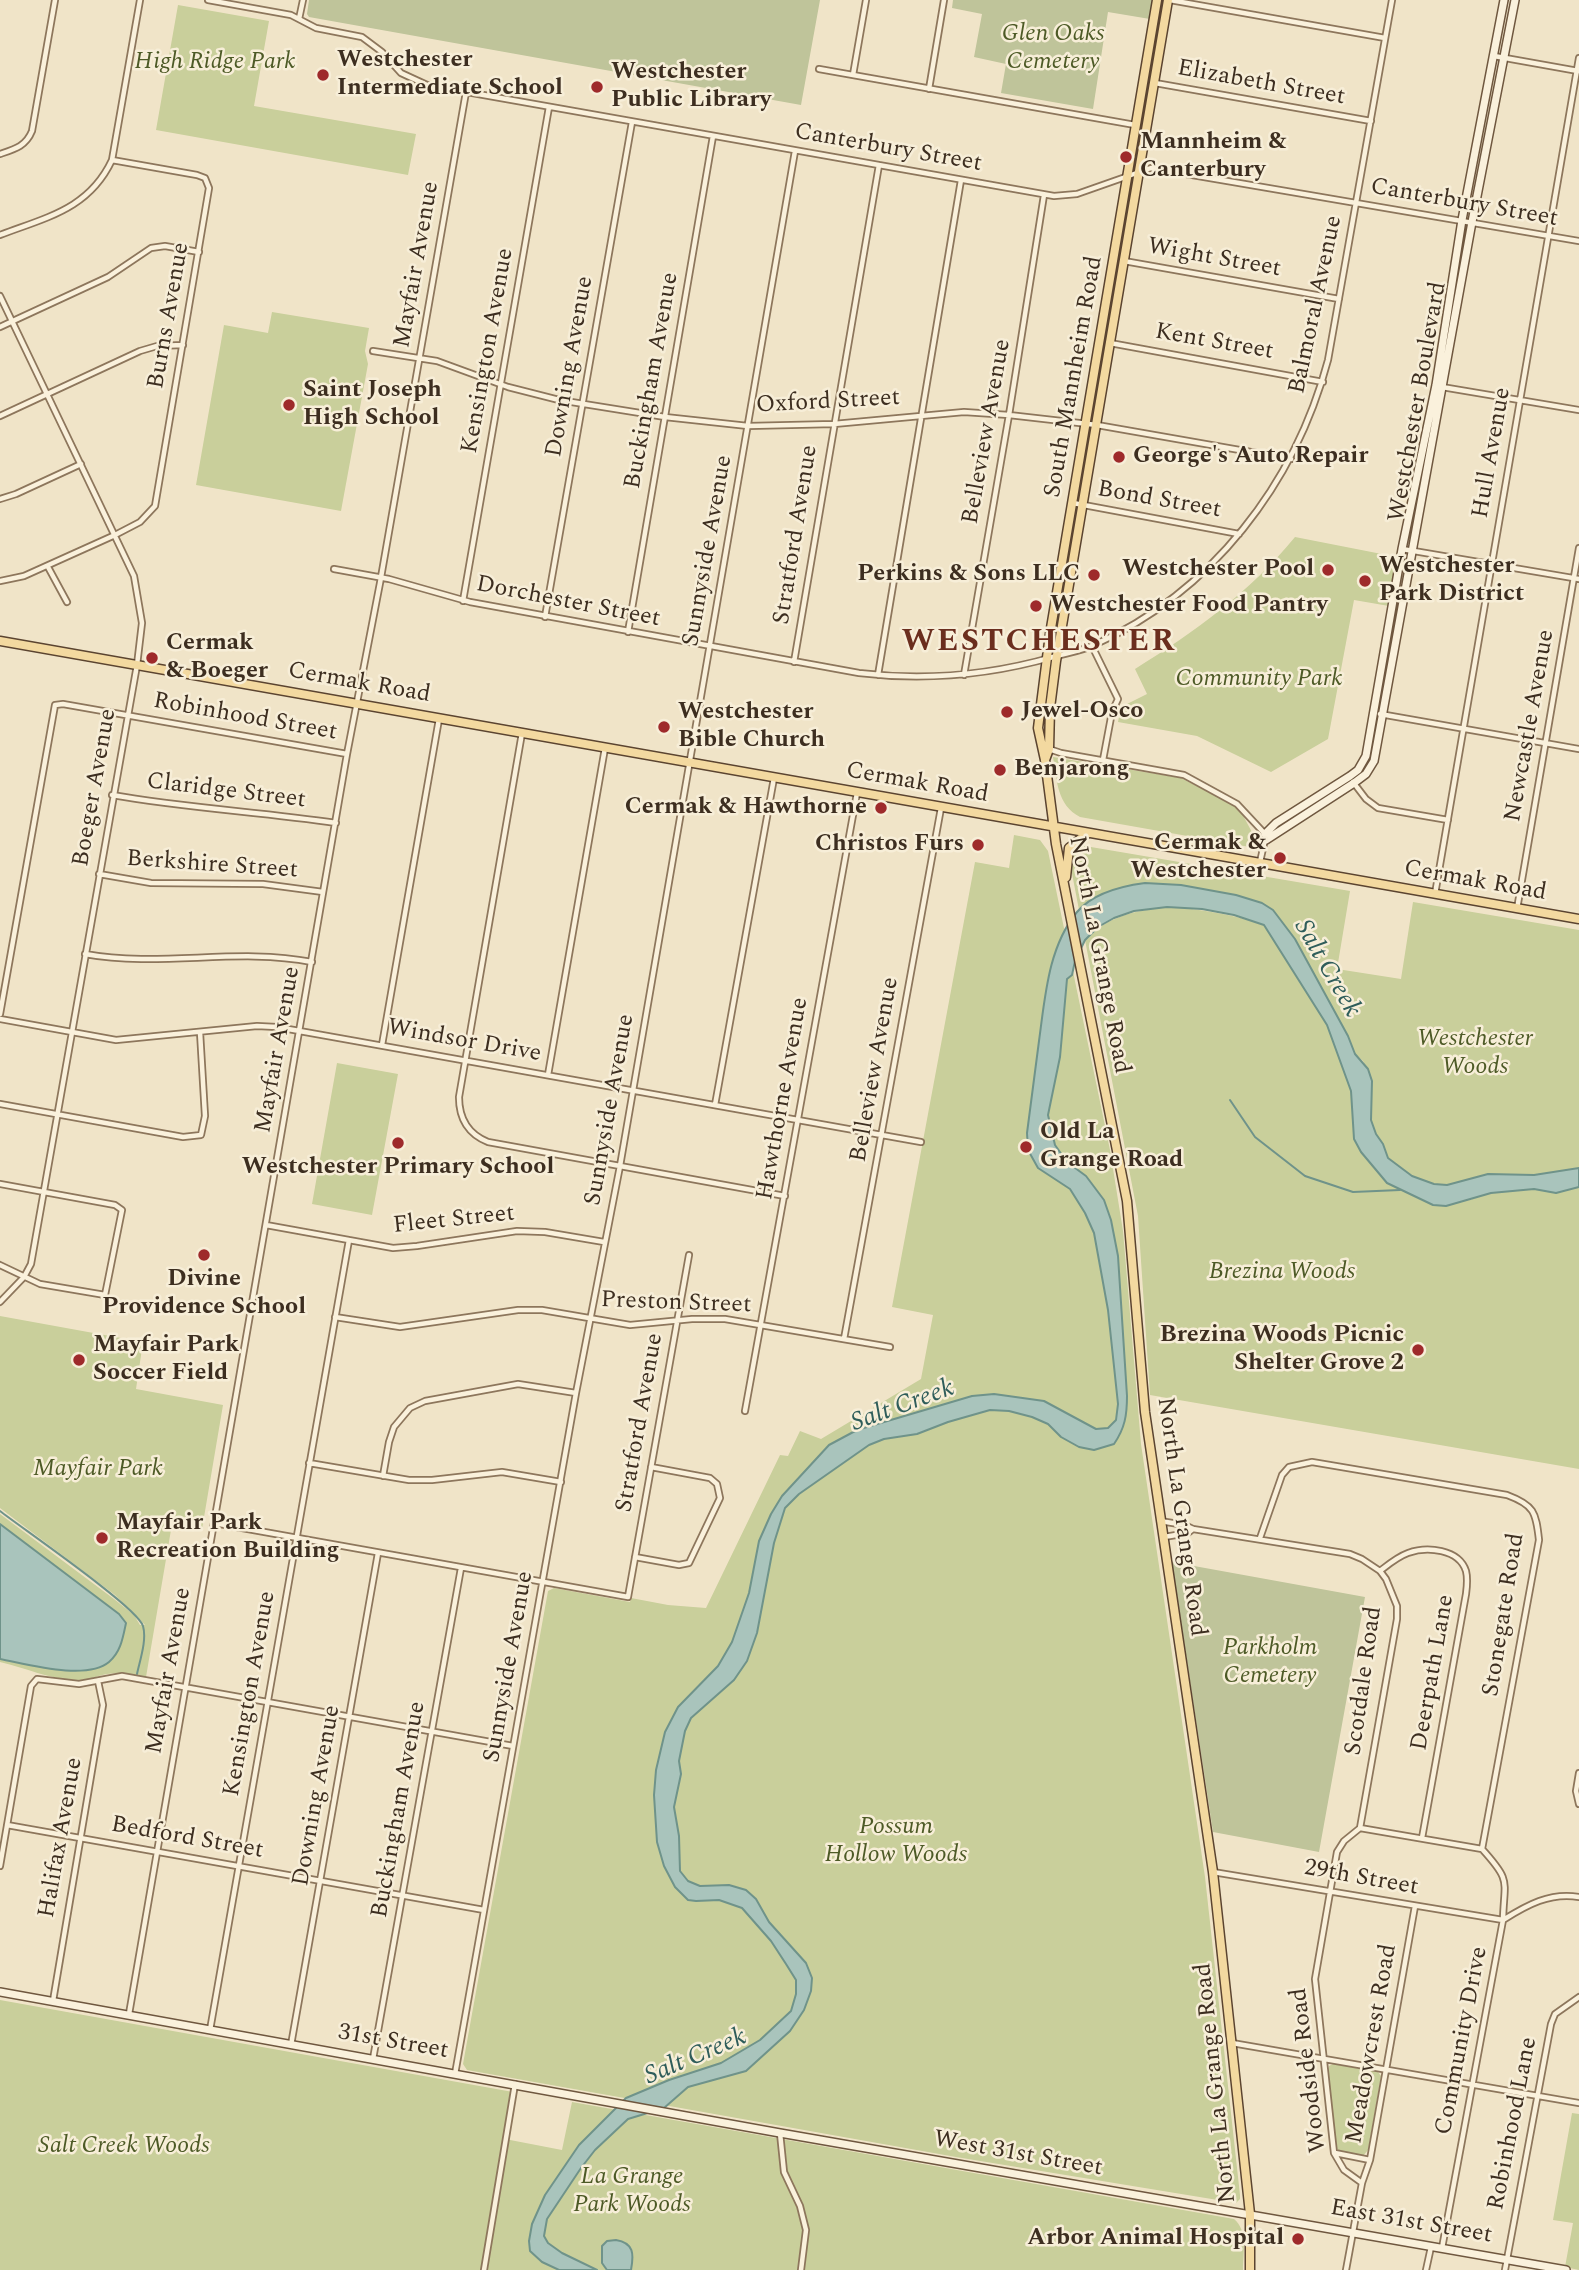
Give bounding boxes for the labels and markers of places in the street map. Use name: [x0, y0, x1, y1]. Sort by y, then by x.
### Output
place label: Westchester Intermediate School: [337, 47, 563, 103]
place label: Westchester Public Library: [611, 59, 771, 115]
marker: Westchester Intermediate School: [315, 67, 331, 83]
marker: Westchester Public Library: [589, 79, 605, 95]
place label: Mannheim & Canterbury: [1140, 129, 1287, 185]
marker: Mannheim & Canterbury: [1118, 149, 1134, 165]
place label: Saint Joseph High School: [303, 377, 442, 433]
marker: Saint Joseph High School: [281, 397, 297, 413]
place label: George's Auto Repair: [1133, 443, 1369, 471]
marker: George's Auto Repair: [1111, 449, 1127, 465]
place label: Westchester Park District: [1379, 553, 1524, 609]
place label: Westchester Pool: [1122, 556, 1314, 584]
place label: Perkins & Sons LLC: [857, 561, 1080, 589]
marker: Westchester Pool: [1320, 562, 1336, 578]
marker: Perkins & Sons LLC: [1086, 567, 1102, 583]
marker: Westchester Park District: [1357, 573, 1373, 589]
place label: Westchester Food Pantry: [1050, 592, 1328, 620]
marker: Westchester Food Pantry: [1028, 598, 1044, 614]
place label: Cermak & Boeger: [166, 630, 268, 686]
marker: Cermak & Boeger: [144, 650, 160, 666]
place label: Jewel-Osco: [1021, 698, 1143, 726]
place label: Westchester Bible Church: [678, 699, 825, 755]
marker: Jewel-Osco: [999, 704, 1015, 720]
marker: Westchester Bible Church: [656, 719, 672, 735]
place label: Benjarong: [1014, 756, 1129, 784]
marker: Benjarong: [992, 762, 1008, 778]
place label: Cermak & Hawthorne: [625, 794, 867, 822]
marker: Cermak & Hawthorne: [873, 800, 889, 816]
place label: Cermak & Westchester: [1131, 830, 1266, 886]
place label: Christos Furs: [815, 831, 964, 859]
marker: Christos Furs: [970, 837, 986, 853]
marker: Cermak & Westchester: [1272, 850, 1288, 866]
place label: Old La Grange Road: [1040, 1119, 1183, 1175]
marker: Westchester Primary School: [390, 1135, 406, 1151]
marker: Old La Grange Road: [1018, 1139, 1034, 1155]
place label: Westchester Primary School: [242, 1154, 554, 1182]
marker: Divine Providence School: [196, 1247, 212, 1263]
place label: Divine Providence School: [102, 1266, 306, 1322]
place label: Brezina Woods Picnic Shelter Grove 2: [1160, 1322, 1404, 1378]
place label: Mayfair Park Soccer Field: [93, 1332, 239, 1388]
marker: Brezina Woods Picnic Shelter Grove 2: [1410, 1342, 1426, 1358]
marker: Mayfair Park Soccer Field: [71, 1352, 87, 1368]
place label: Mayfair Park Recreation Building: [116, 1510, 340, 1566]
marker: Mayfair Park Recreation Building: [94, 1530, 110, 1546]
place label: Arbor Animal Hospital: [1027, 2225, 1284, 2253]
marker: Arbor Animal Hospital: [1290, 2231, 1306, 2247]

